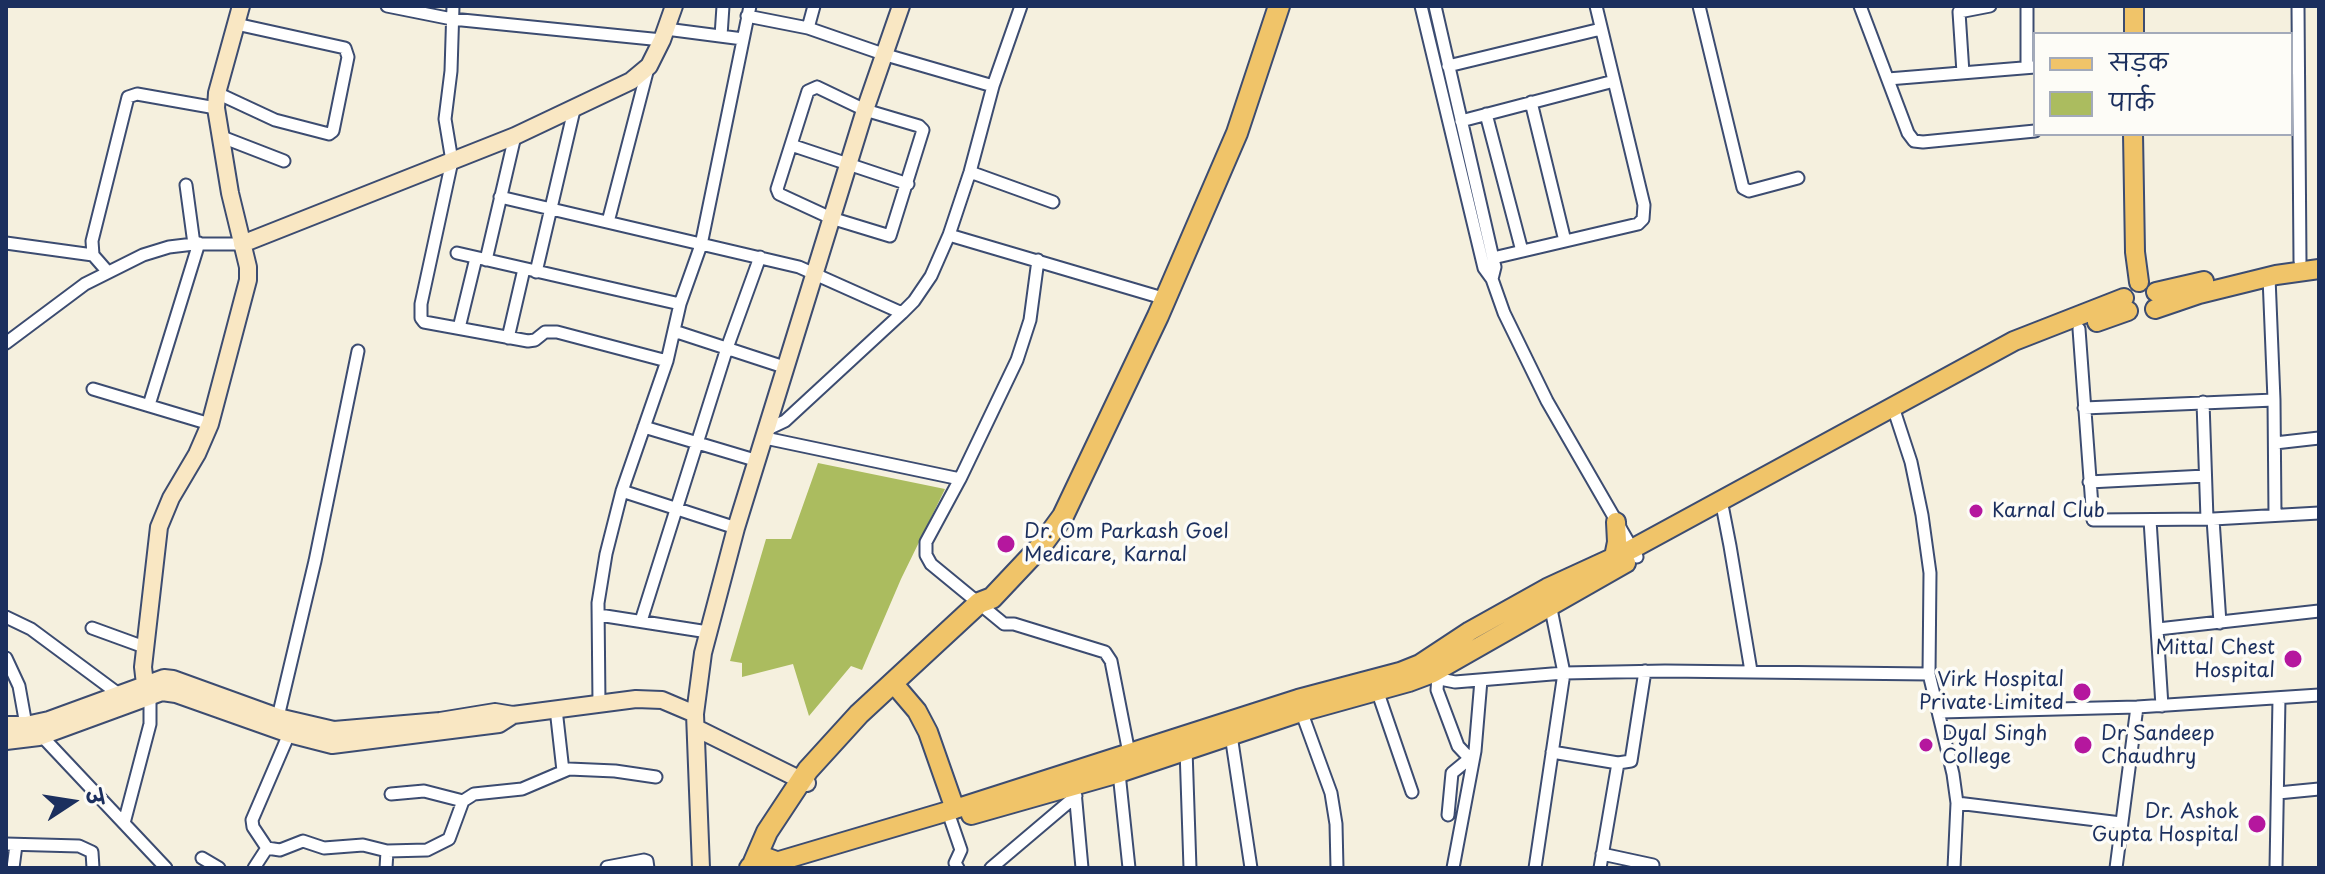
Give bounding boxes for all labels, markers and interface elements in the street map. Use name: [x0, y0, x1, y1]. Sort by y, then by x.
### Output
legend: [2033, 32, 2293, 136]
text: सड़क: [2109, 43, 2168, 79]
text: पार्क: [2109, 83, 2154, 119]
place label: Karnal Club: [1992, 499, 2105, 523]
marker: Karnal Club: [1967, 502, 1985, 520]
place label: Dr. Om Parkash Goel Medicare, Karnal: [1024, 520, 1229, 567]
marker: Dr. Om Parkash Goel Medicare, Karnal: [995, 533, 1017, 555]
place label: Mittal Chest Hospital: [2155, 636, 2275, 683]
marker: Mittal Chest Hospital: [2282, 648, 2304, 670]
place label: Virk Hospital Private Limited: [1919, 668, 2064, 715]
marker: Virk Hospital Private Limited: [2071, 681, 2093, 703]
place label: Dyal Singh College: [1942, 722, 2048, 769]
place label: Dr Sandeep Chaudhry: [2101, 722, 2214, 769]
marker: Dr Sandeep Chaudhry: [2072, 734, 2094, 756]
marker: Dyal Singh College: [1917, 736, 1935, 754]
north arrow: [32, 762, 112, 842]
text: उ: [78, 786, 114, 808]
place label: Dr. Ashok Gupta Hospital: [2092, 800, 2239, 847]
marker: Dr. Ashok Gupta Hospital: [2246, 813, 2268, 835]

